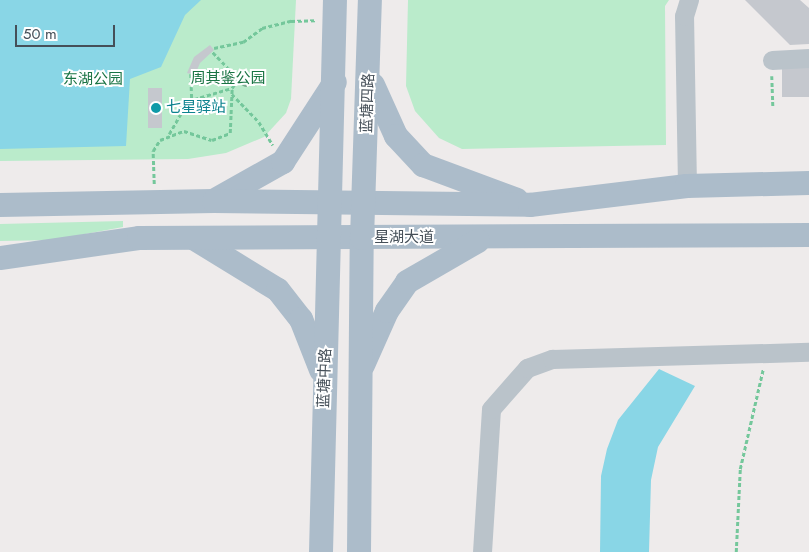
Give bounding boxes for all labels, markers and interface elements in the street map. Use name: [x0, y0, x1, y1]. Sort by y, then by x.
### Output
scale bar: [18, 15, 118, 47]
text: 50 m: [23, 23, 57, 45]
park label: 周其鉴公园: [191, 70, 265, 88]
park label: 东湖公园: [63, 71, 123, 89]
street label: 蓝塘四路: [358, 73, 378, 133]
place label: 七星驿站: [166, 99, 226, 117]
marker: 七星驿站: [150, 102, 162, 114]
street label: 星湖大道: [374, 229, 434, 247]
street label: 蓝塘中路: [315, 348, 335, 408]

